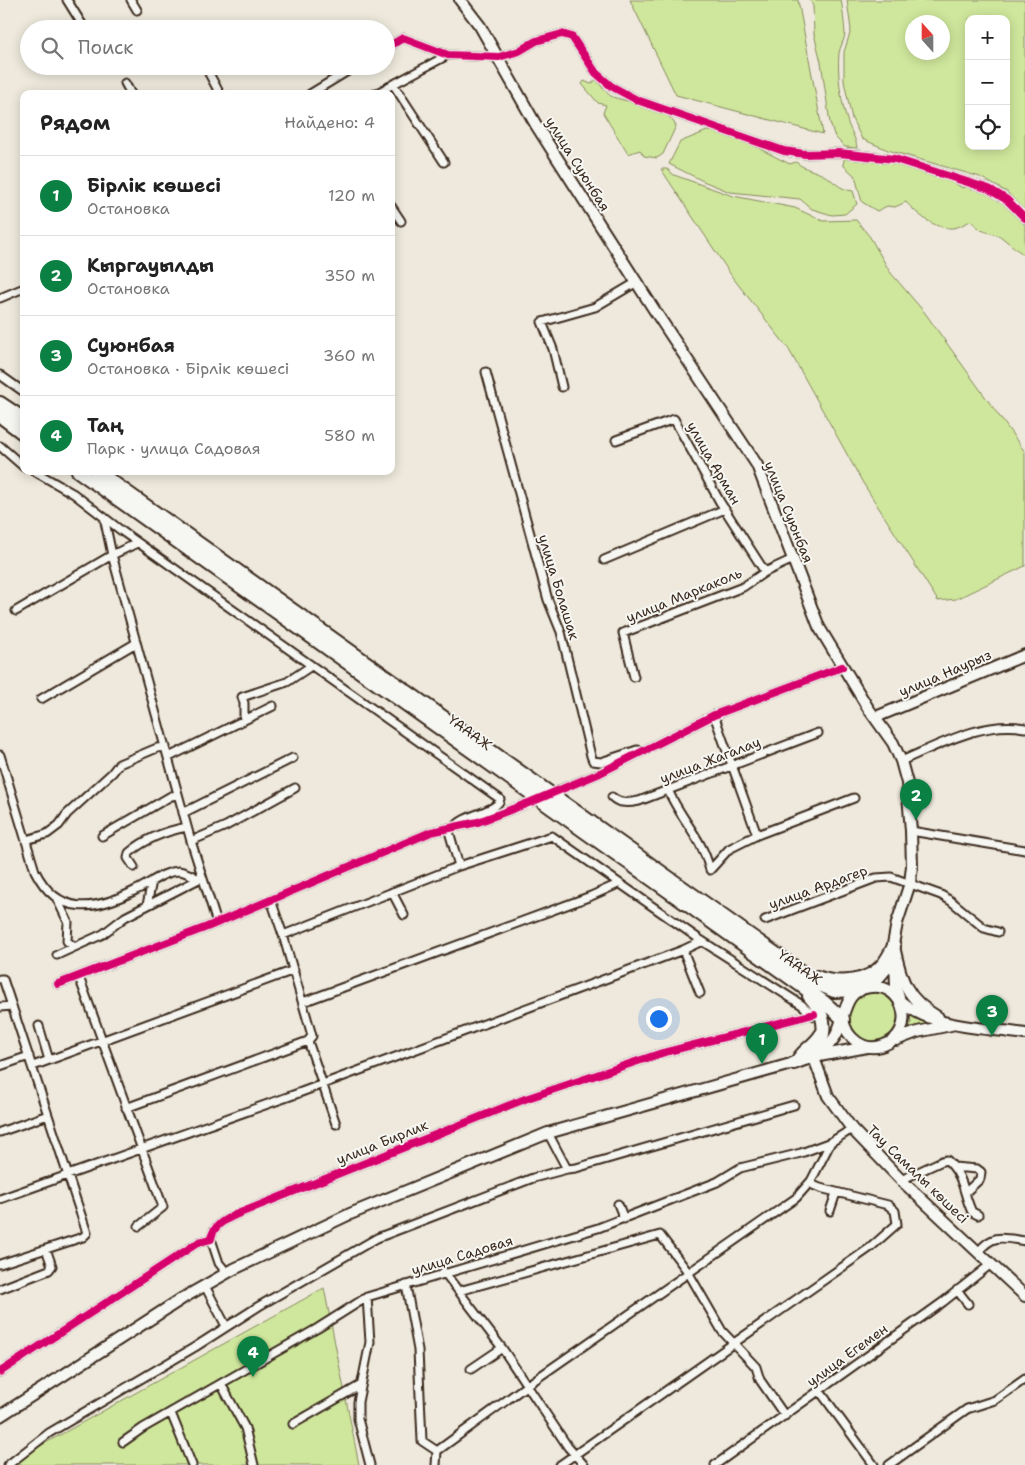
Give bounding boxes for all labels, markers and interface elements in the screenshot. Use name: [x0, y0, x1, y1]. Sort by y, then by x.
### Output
north arrow: [905, 15, 950, 60]
map controls: [965, 15, 1010, 150]
button: +: [965, 15, 1010, 60]
search box: [20, 20, 395, 75]
icon: search: [38, 34, 66, 62]
text: Поиск: [78, 35, 133, 60]
button: −: [965, 60, 1010, 105]
button: locate: [965, 105, 1010, 150]
text: Рядом: [40, 109, 110, 137]
text: Найдено: 4: [284, 112, 375, 133]
street label: улица Суюнбая: [542, 113, 614, 215]
text: Бірлік көшесі: [87, 173, 221, 198]
text: 1: [52, 185, 60, 206]
text: 120 m: [328, 185, 375, 206]
text: Остановка: [87, 198, 170, 219]
text: Кыргауылды: [87, 253, 214, 278]
text: 2: [50, 265, 62, 286]
text: 350 m: [324, 265, 375, 286]
text: Остановка: [87, 278, 170, 299]
text: Суюнбая: [87, 333, 175, 358]
text: 3: [50, 345, 62, 366]
text: 360 m: [323, 345, 375, 366]
text: Остановка · Бірлік көшесі: [87, 358, 289, 379]
text: Таң: [87, 413, 124, 438]
street label: улица Арман: [683, 418, 745, 508]
text: 4: [50, 425, 62, 446]
text: 580 m: [324, 425, 375, 446]
text: Парк · улица Садовая: [87, 438, 261, 459]
street label: улица Суюнбая: [760, 459, 818, 565]
street label: улица Болашак: [534, 532, 584, 642]
street label: улица Маркаколь: [623, 564, 745, 626]
street label: улица Наурыз: [896, 645, 994, 701]
street label: ҮАААЖ: [445, 710, 496, 754]
street label: улица Жагалау: [657, 733, 763, 787]
pin: 2: [900, 779, 932, 820]
street label: улица Ардагер: [766, 861, 870, 913]
street label: ҮАААЖ: [775, 945, 826, 989]
pin: 3: [976, 995, 1008, 1036]
your location: [646, 1006, 672, 1032]
pin: 1: [746, 1023, 778, 1064]
street label: улица Бирлик: [334, 1115, 431, 1169]
street label: Тау Самалы көшесі: [863, 1121, 973, 1227]
street label: улица Садовая: [409, 1231, 515, 1279]
street label: улица Егемен: [803, 1320, 891, 1390]
pin: 4: [237, 1336, 269, 1377]

